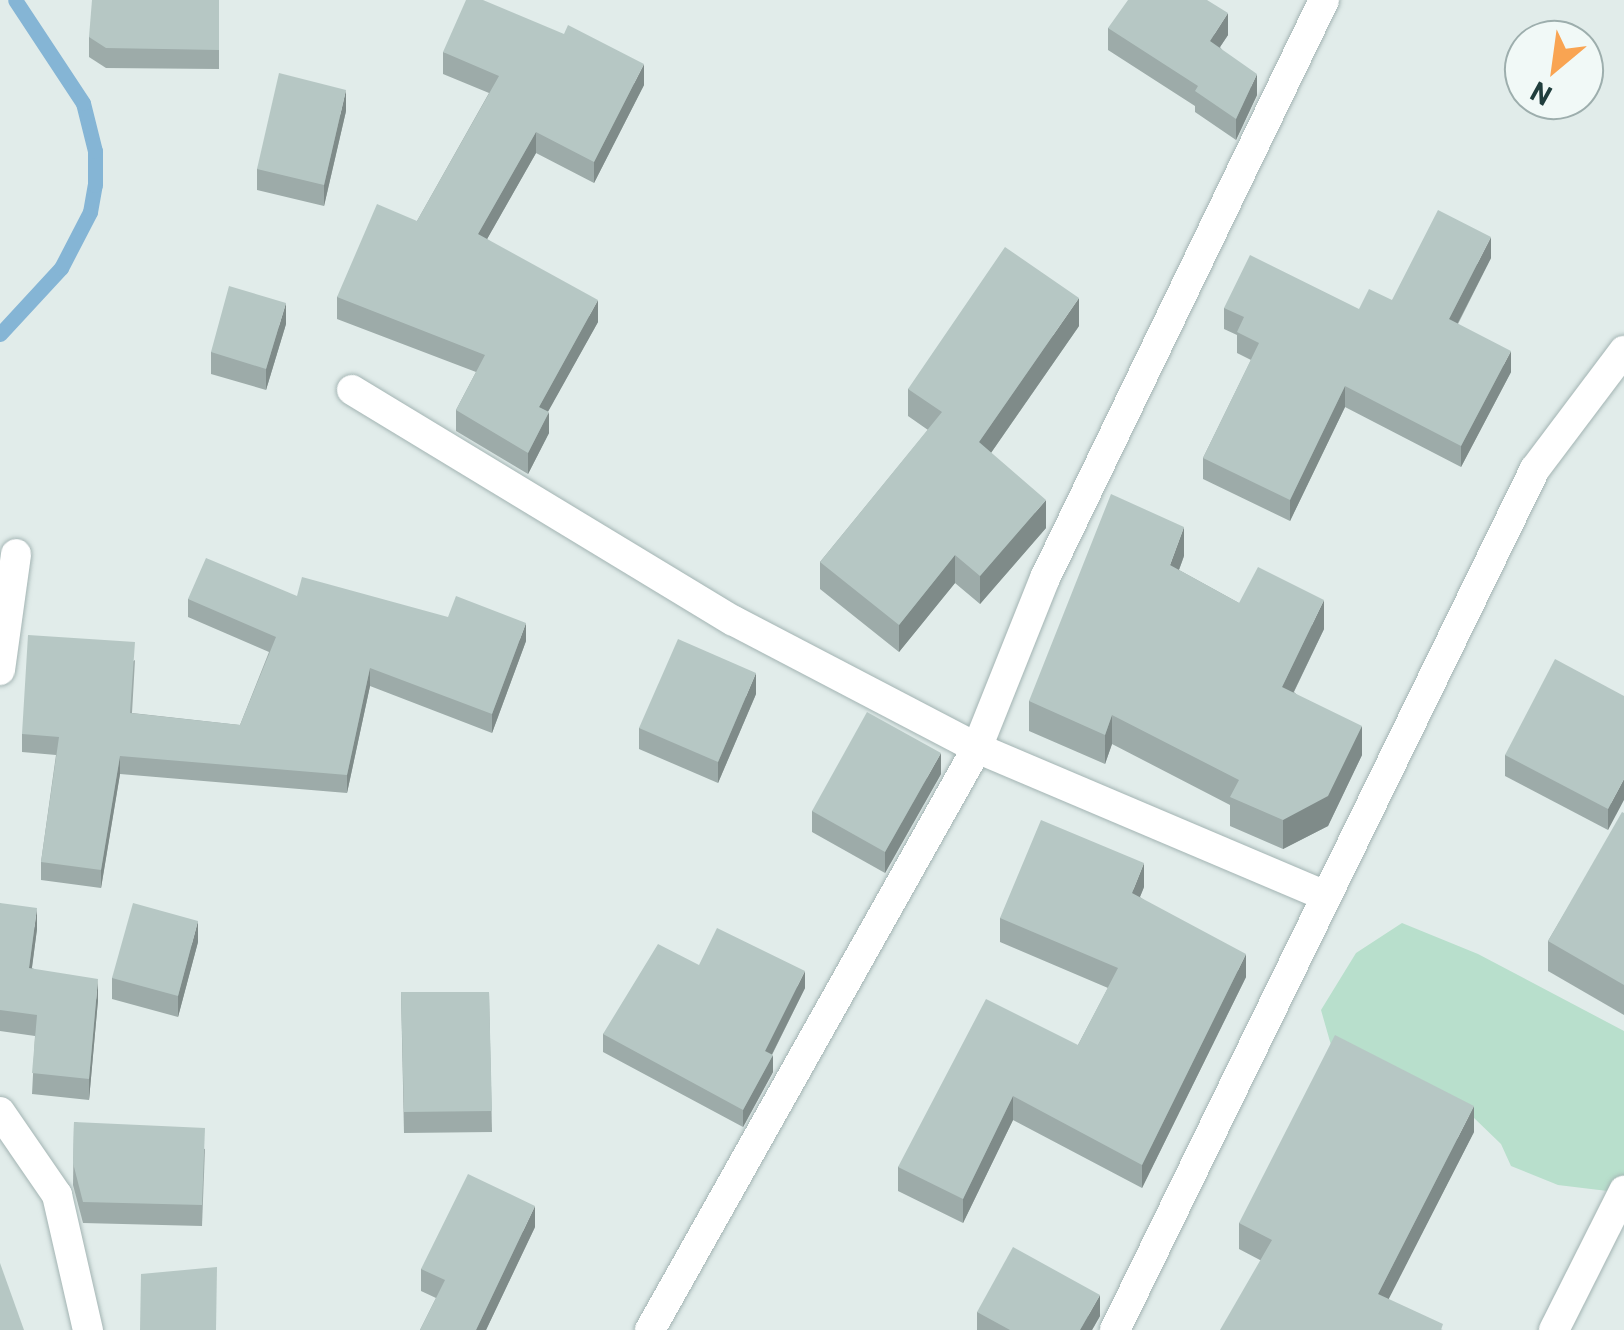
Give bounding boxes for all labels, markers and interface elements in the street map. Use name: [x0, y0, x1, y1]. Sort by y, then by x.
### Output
north arrow: [1504, 20, 1604, 120]
text: N: [1524, 75, 1557, 114]

